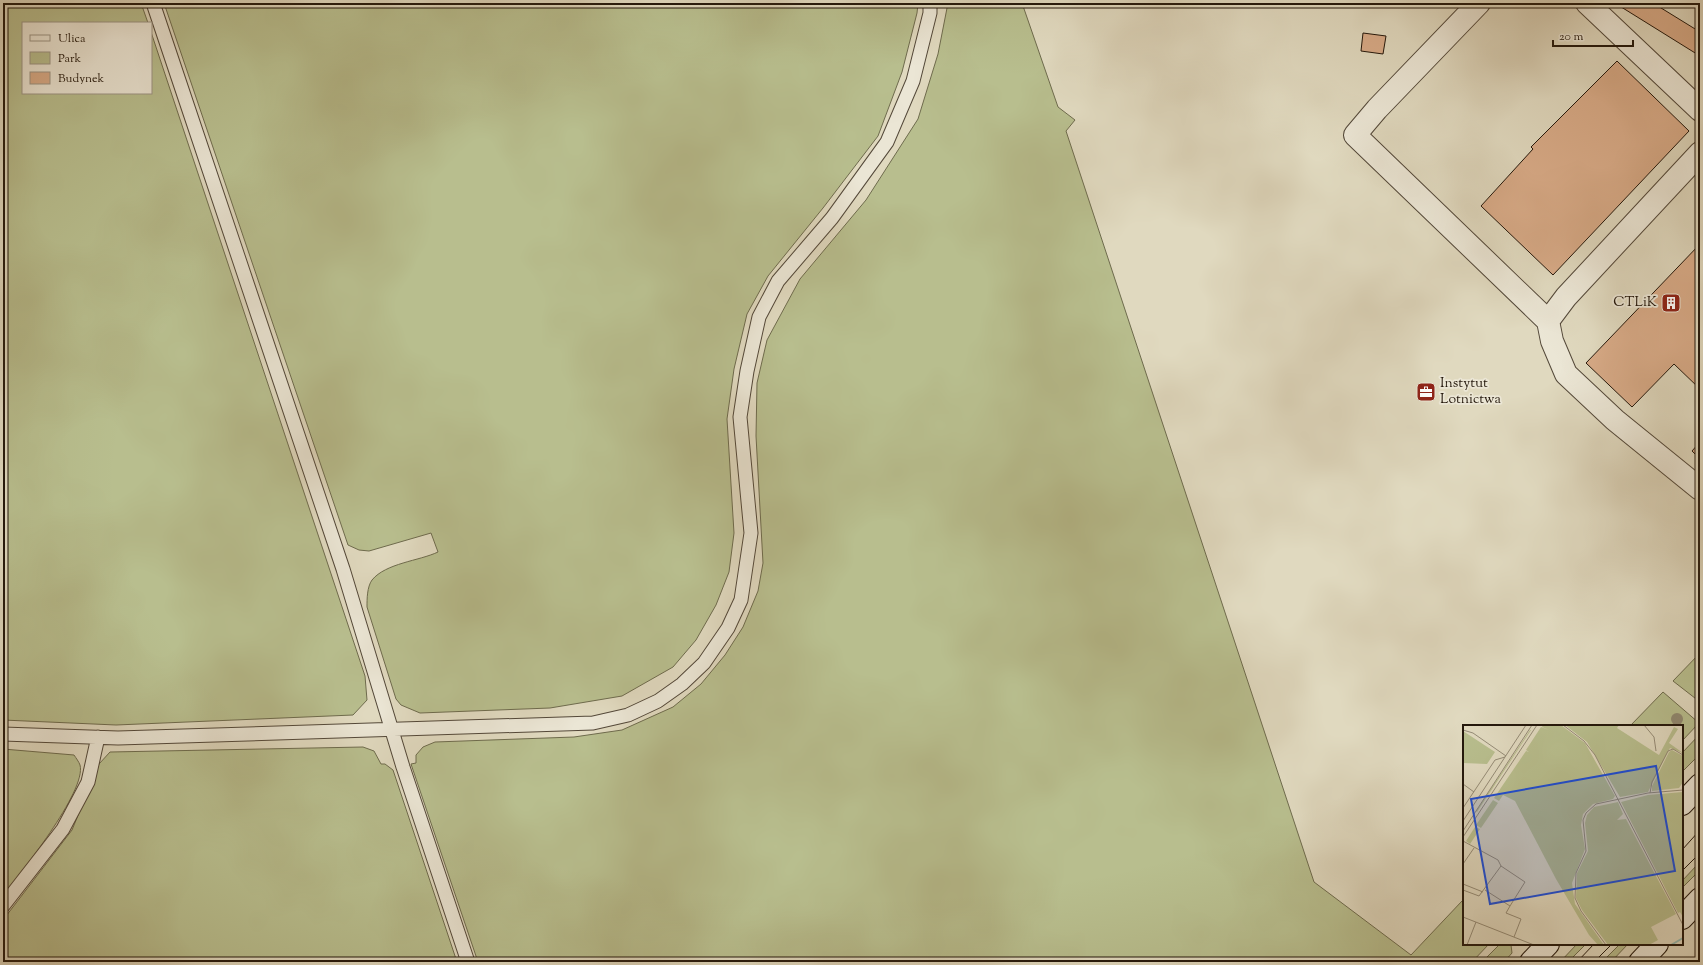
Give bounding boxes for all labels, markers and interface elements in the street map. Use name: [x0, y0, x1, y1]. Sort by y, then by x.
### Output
legend: [22, 22, 152, 94]
scale bar: [1553, 22, 1633, 48]
text: 20 m: [1559, 28, 1584, 46]
text: Ulica: [58, 30, 86, 48]
text: Park: [58, 50, 81, 68]
text: Budynek: [58, 70, 105, 88]
building icon: CTLiK: [1660, 292, 1682, 314]
place label: CTLiK: [1613, 293, 1657, 313]
place label: Instytut Lotnictwa: [1440, 374, 1502, 410]
office icon: Instytut Lotnictwa: [1415, 381, 1437, 403]
inset map: [1463, 725, 1683, 945]

